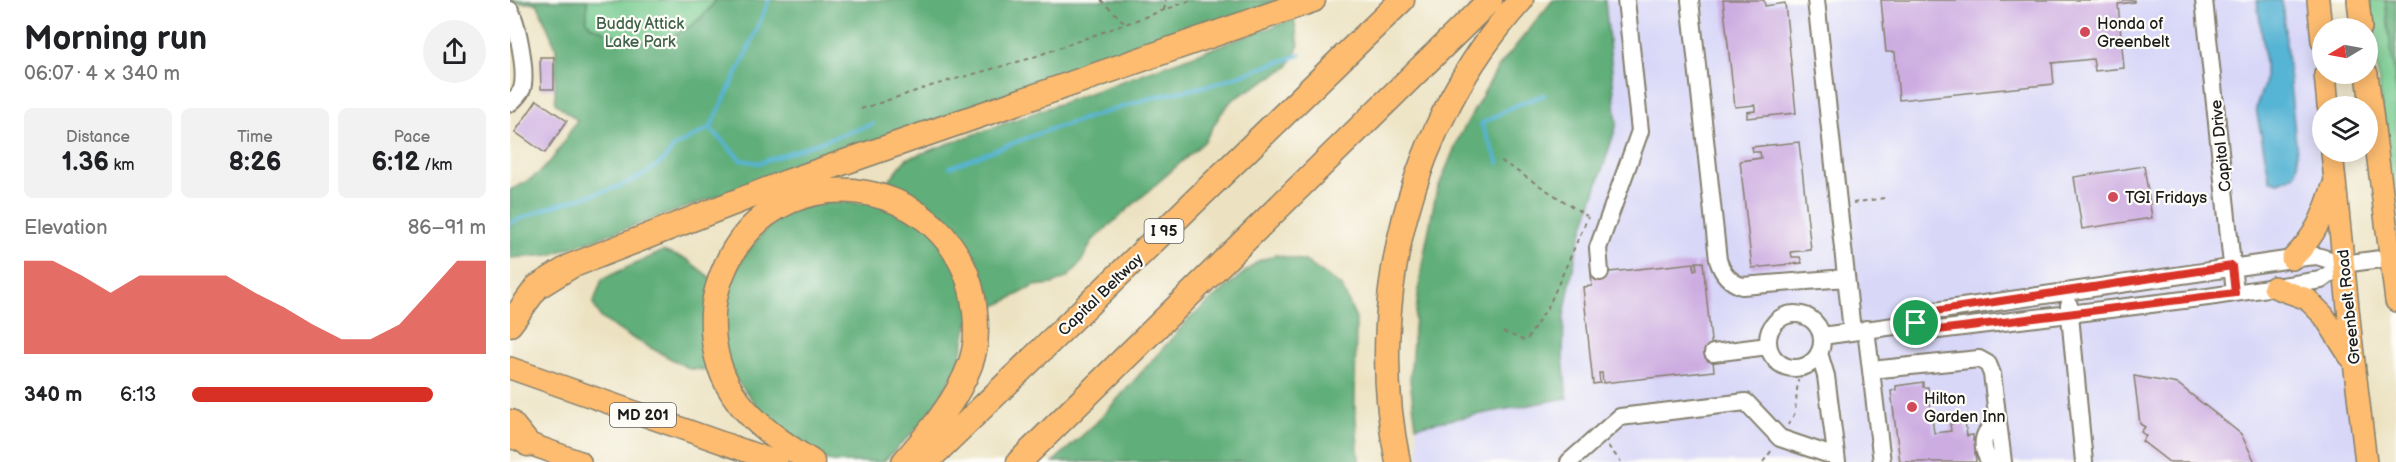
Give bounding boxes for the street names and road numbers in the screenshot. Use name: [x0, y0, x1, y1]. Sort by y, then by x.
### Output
street label: Capitol Drive: [2207, 98, 2236, 193]
road number: I 95: [1144, 219, 1184, 243]
street label: Greenbelt Road: [2334, 248, 2365, 365]
street label: Capital Beltway: [1055, 249, 1148, 340]
road number: MD 201: [610, 403, 676, 427]

